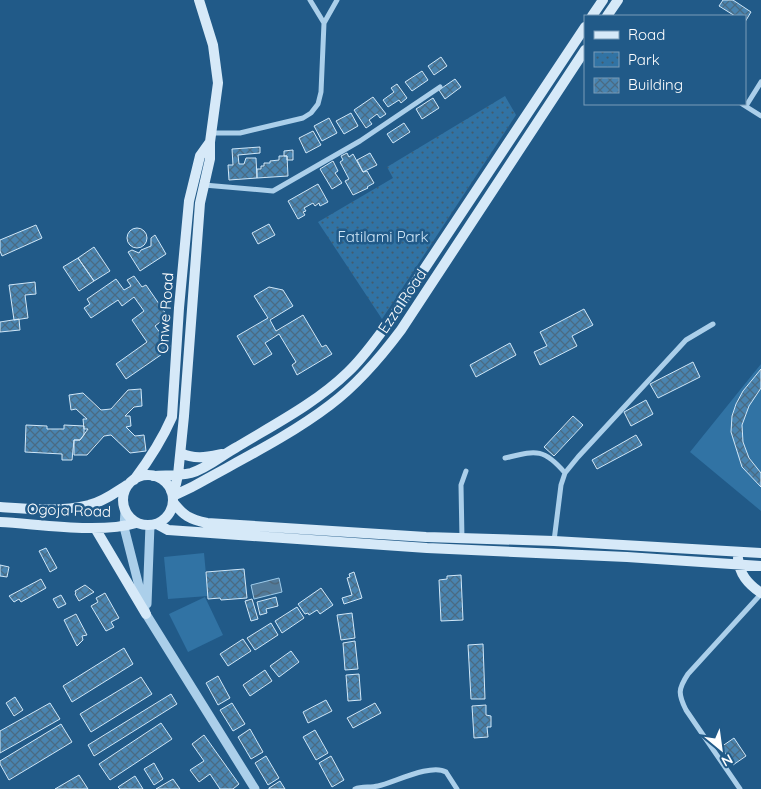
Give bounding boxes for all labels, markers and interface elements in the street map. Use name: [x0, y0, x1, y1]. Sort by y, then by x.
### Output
legend: [584, 15, 746, 105]
text: Road: [628, 25, 665, 44]
text: Park: [628, 50, 660, 69]
text: Building: [628, 75, 683, 94]
park label: Fatilami Park: [338, 227, 428, 246]
street label: Ezza Road: [374, 265, 430, 337]
street label: Onwe Road: [153, 272, 177, 354]
street label: Ogoja Road: [27, 499, 111, 521]
north arrow: [696, 724, 746, 774]
text: N: [718, 750, 736, 771]

